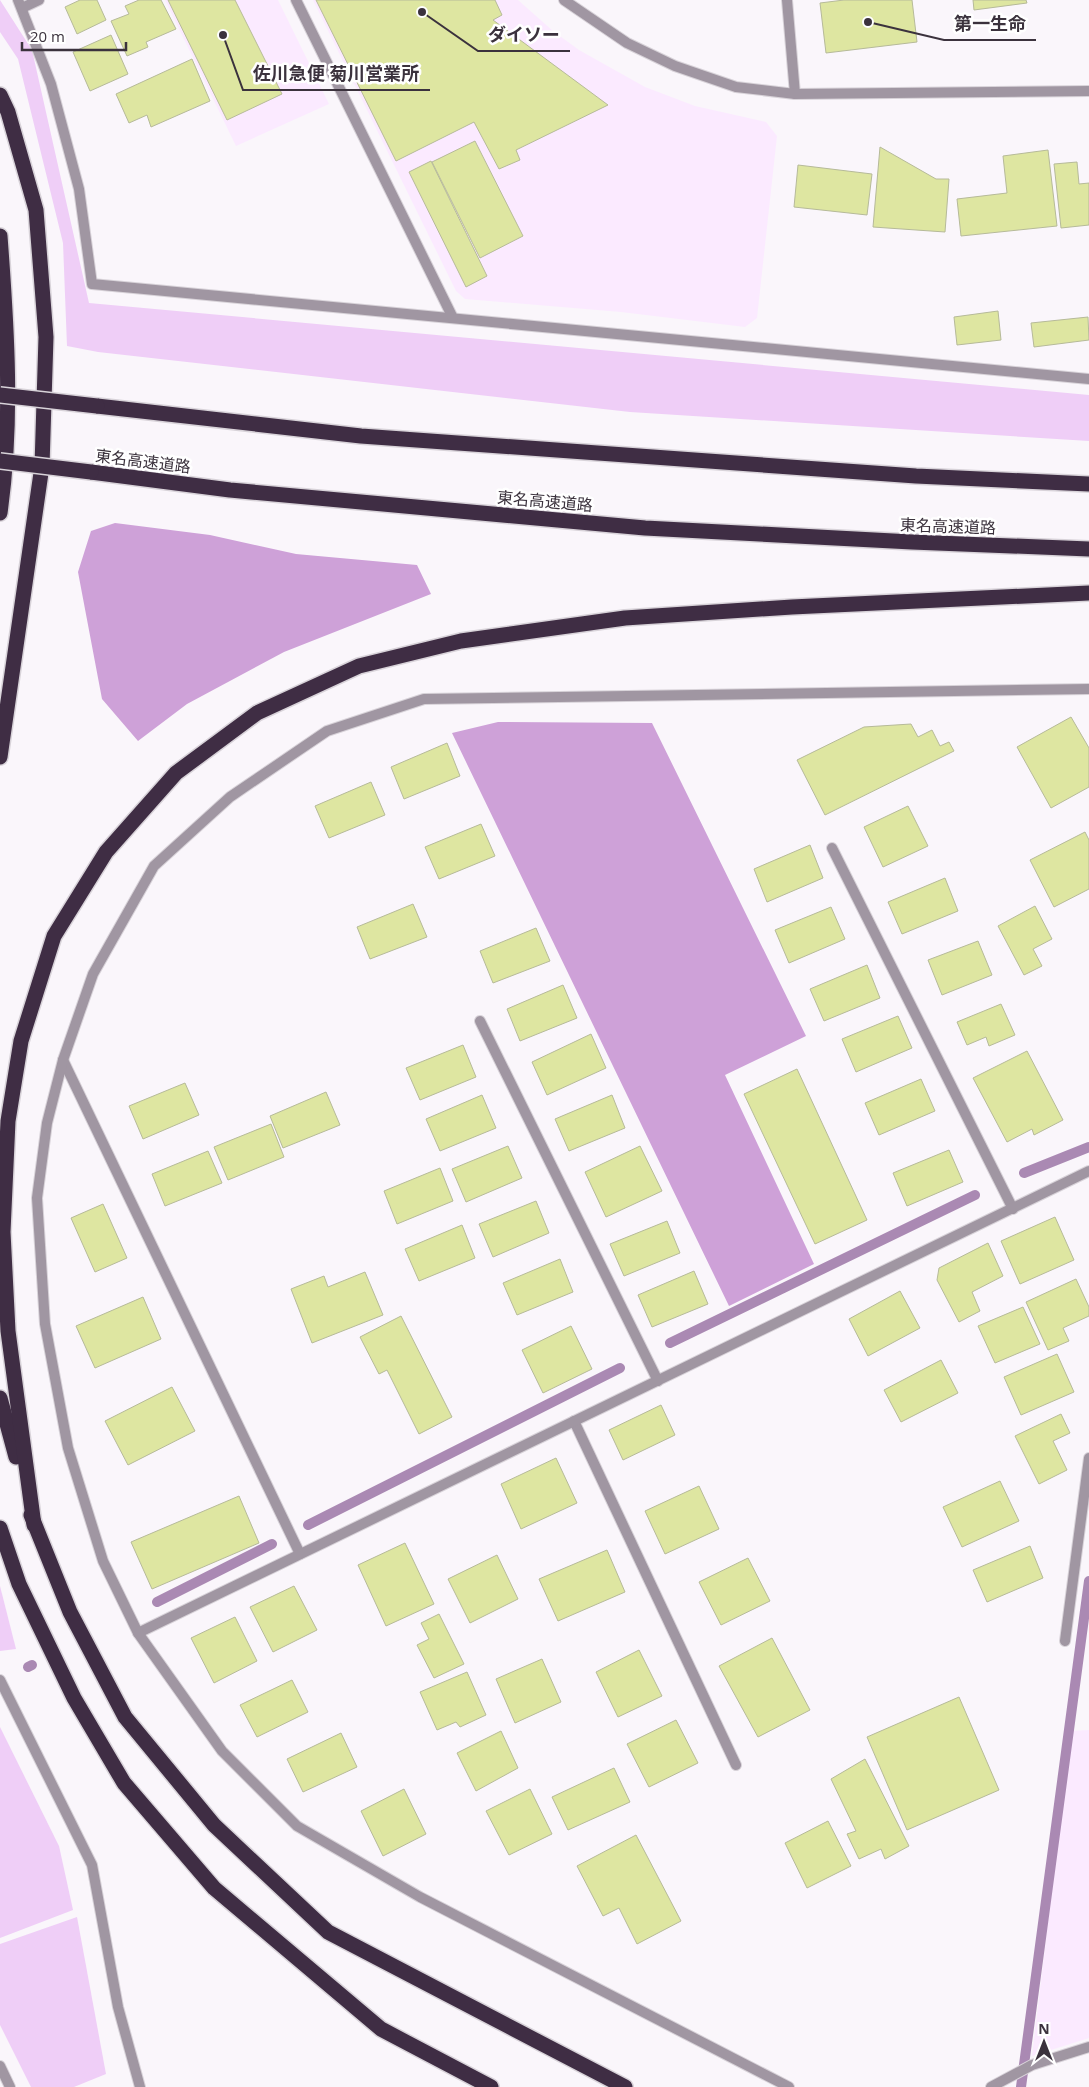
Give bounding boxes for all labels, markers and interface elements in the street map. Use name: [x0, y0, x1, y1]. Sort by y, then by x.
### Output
callout: 第一生命: [944, 7, 1036, 40]
text: 第一生命: [954, 11, 1026, 35]
callout: ダイソー: [478, 18, 570, 51]
scale bar: [22, 20, 126, 52]
text: ダイソー: [488, 22, 560, 46]
text: 20 m: [30, 26, 65, 46]
callout: 佐川急便 菊川営業所: [243, 57, 430, 90]
text: 佐川急便 菊川営業所: [253, 61, 419, 85]
street label: 東名高速道路: [94, 444, 192, 478]
street label: 東名高速道路: [496, 486, 594, 516]
street label: 東名高速道路: [900, 513, 996, 539]
north arrow: [1019, 2017, 1069, 2067]
text: N: [1038, 2019, 1050, 2038]

